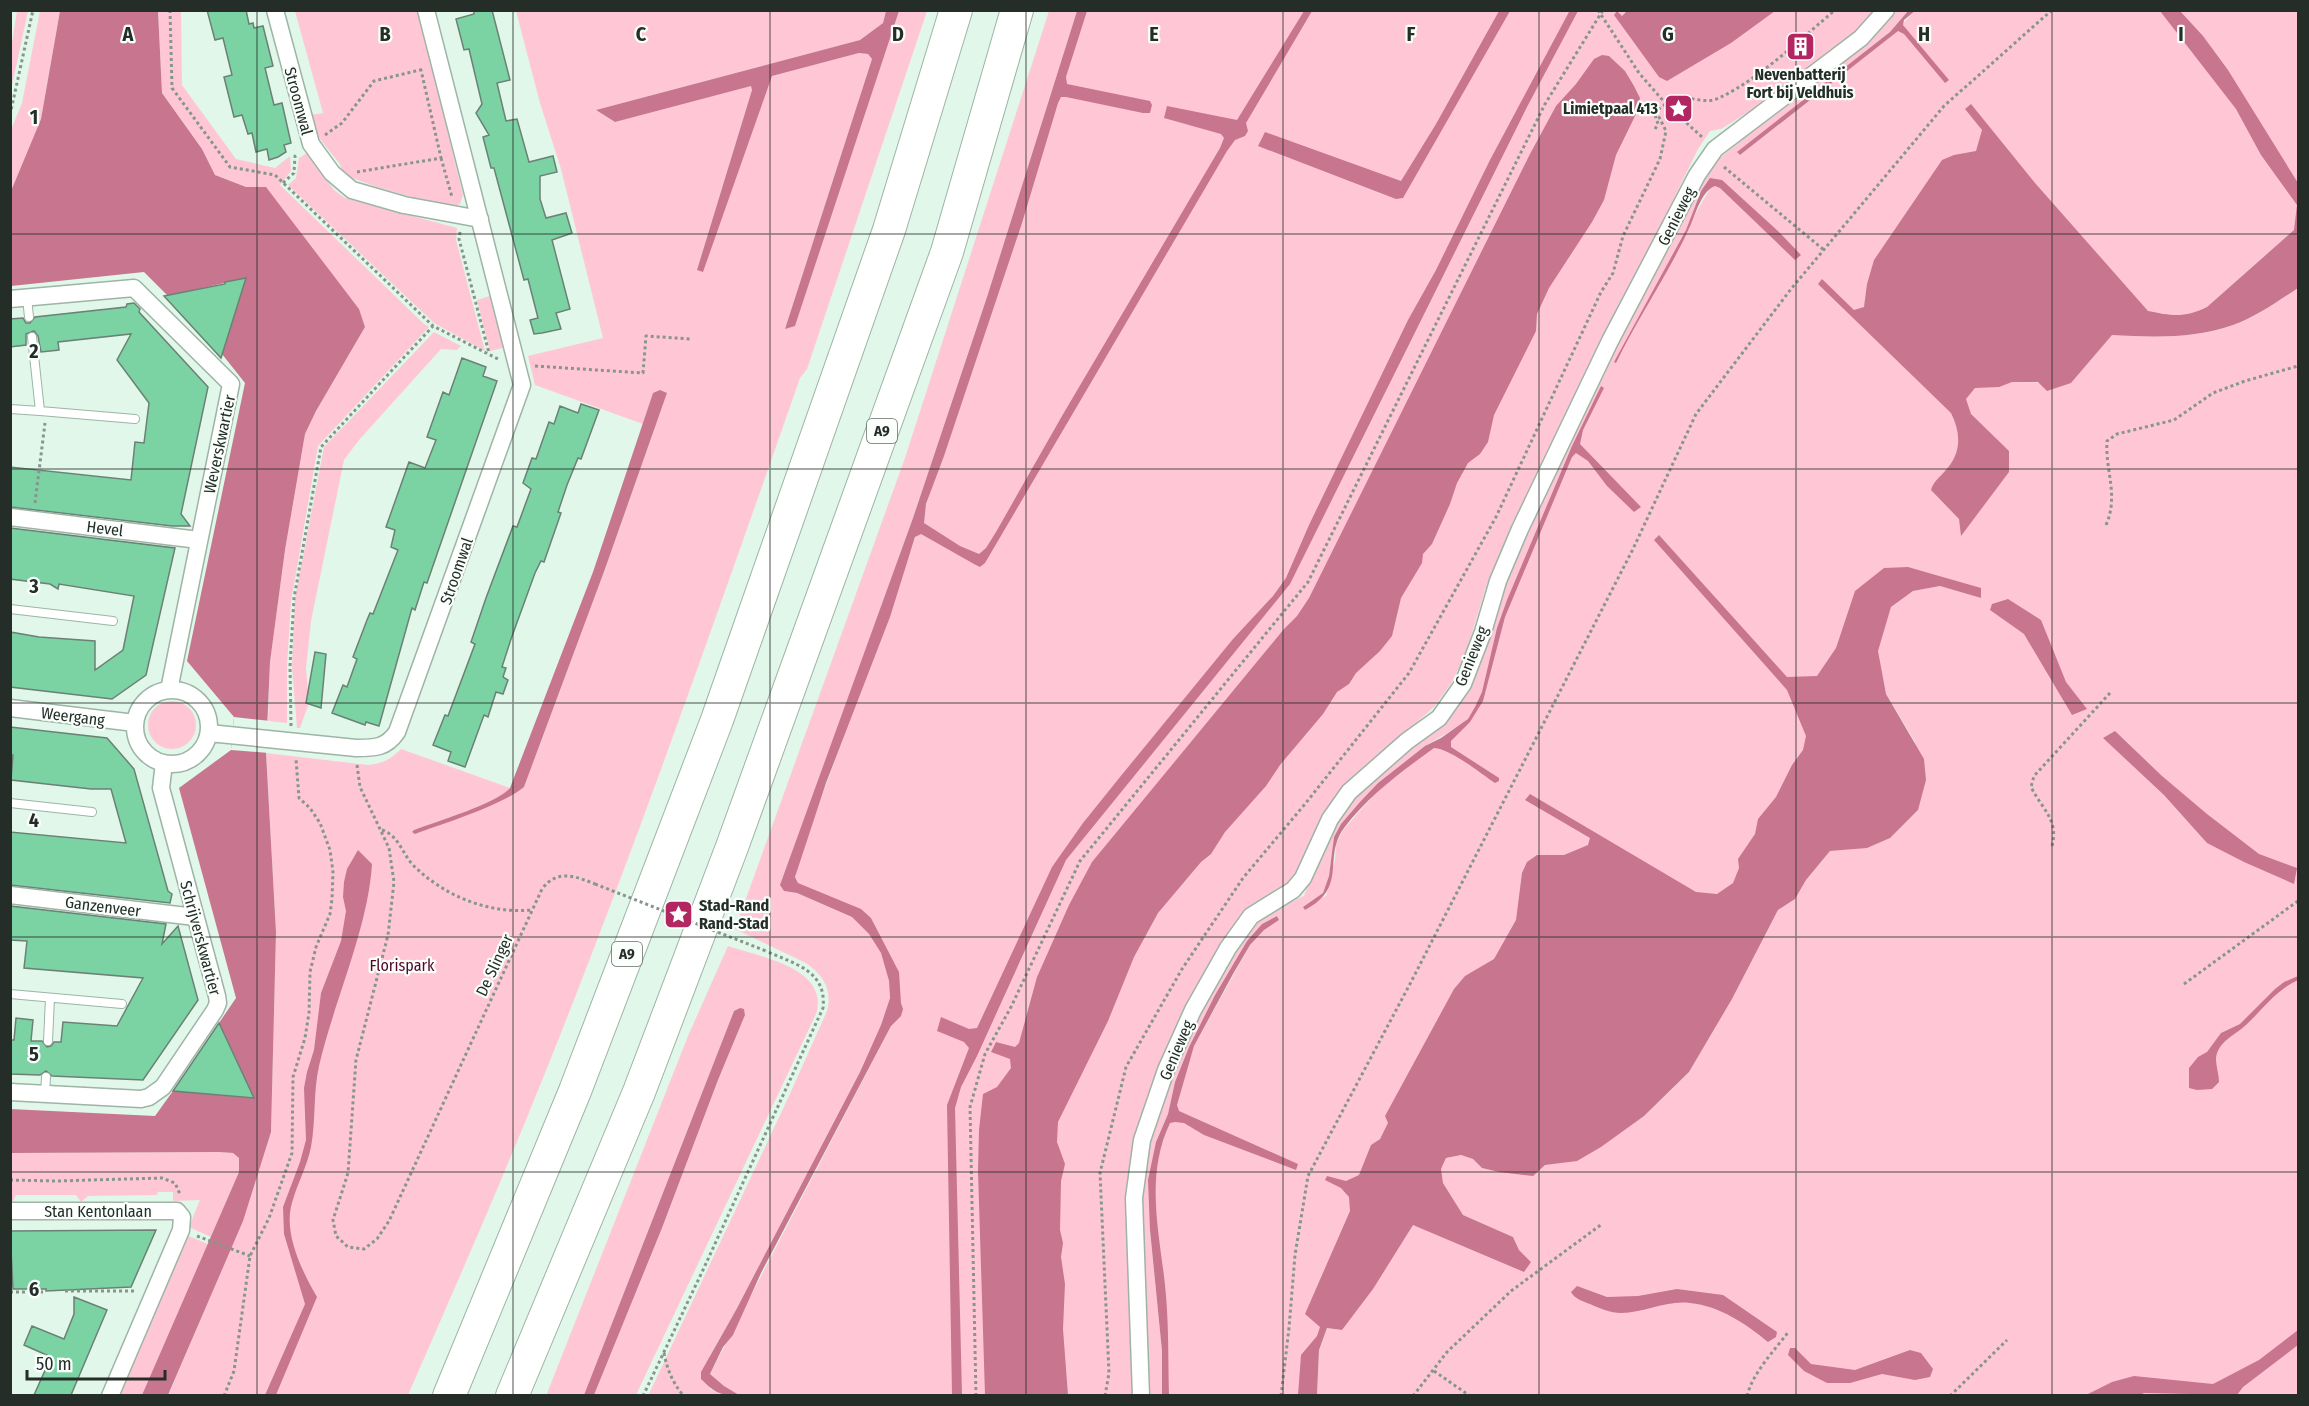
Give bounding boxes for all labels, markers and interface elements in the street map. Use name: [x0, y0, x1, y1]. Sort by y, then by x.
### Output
text: A: [122, 22, 135, 46]
text: B: [379, 22, 391, 46]
text: C: [636, 22, 647, 46]
text: D: [892, 22, 904, 46]
text: E: [1149, 22, 1159, 46]
text: F: [1407, 22, 1416, 46]
text: G: [1662, 22, 1674, 46]
text: H: [1918, 22, 1930, 46]
text: I: [2178, 22, 2184, 46]
building icon: Nevenbatterij Fort bij Veldhuis: [1784, 30, 1816, 62]
street label: Stroomwal: [280, 65, 317, 137]
place label: Nevenbatterij Fort bij Veldhuis: [1746, 65, 1854, 102]
place icon: Limietpaal 413: [1663, 92, 1695, 124]
place label: Limietpaal 413: [1563, 99, 1658, 118]
text: 1: [30, 105, 38, 129]
street label: Genieweg: [1654, 183, 1700, 249]
text: 2: [28, 339, 39, 363]
street label: Weverskwartier: [200, 392, 239, 495]
road number: A9: [867, 419, 897, 443]
street label: Hevel: [86, 517, 124, 540]
street label: Stroomwal: [436, 535, 477, 607]
text: 3: [28, 574, 39, 598]
street label: Genieweg: [1451, 623, 1492, 689]
street label: Weergang: [40, 703, 106, 730]
text: 4: [29, 808, 39, 832]
street label: Schrijverskwartier: [176, 879, 225, 998]
street label: Ganzenveer: [64, 892, 142, 921]
place label: Stad-Rand Rand-Stad: [699, 896, 769, 933]
place icon: Stad-Rand Rand-Stad: [662, 898, 694, 930]
street label: De Slinger: [472, 931, 517, 999]
road number: A9: [612, 942, 642, 966]
park label: Florispark: [369, 956, 435, 975]
street label: Genieweg: [1155, 1017, 1198, 1083]
text: 5: [29, 1042, 39, 1066]
street label: Stan Kentonlaan: [44, 1202, 152, 1221]
text: 6: [29, 1277, 39, 1301]
scale bar: [27, 1343, 165, 1381]
text: 50 m: [36, 1353, 72, 1375]

